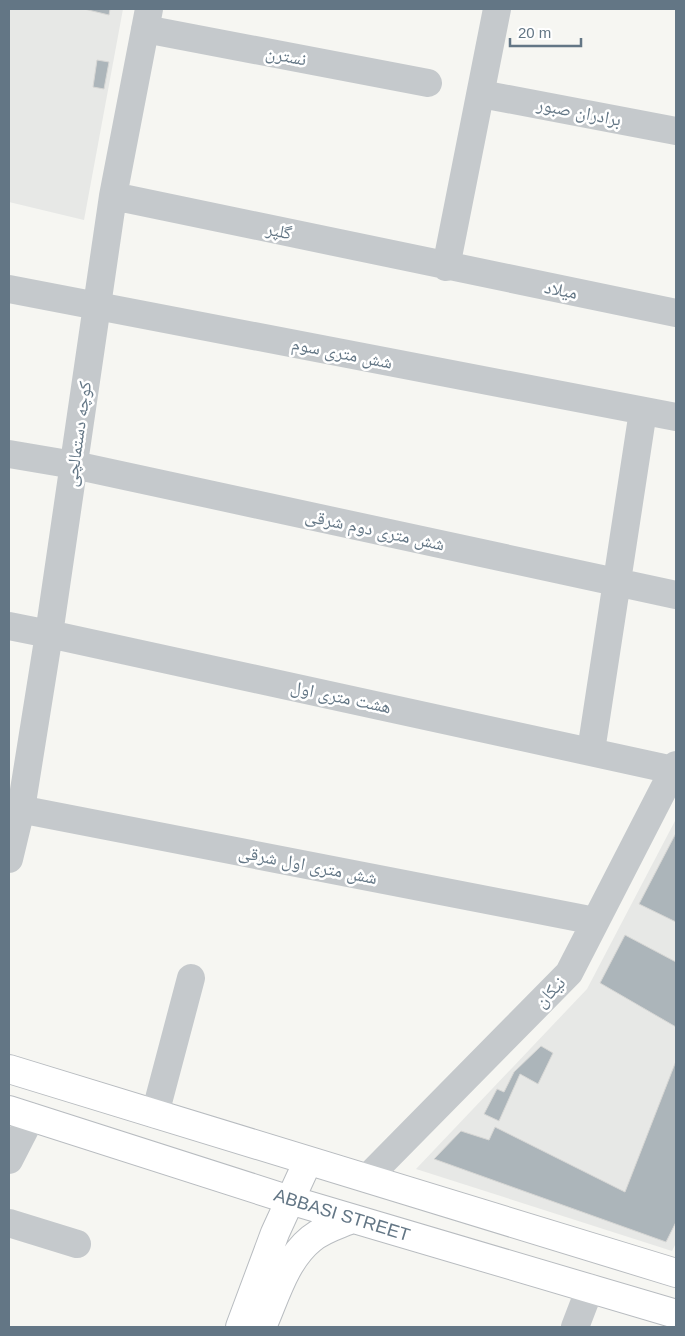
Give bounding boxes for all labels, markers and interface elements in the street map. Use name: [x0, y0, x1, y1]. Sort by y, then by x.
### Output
scale bar: [510, 15, 581, 47]
text: 20 m: [518, 24, 551, 41]
street label: نسترن: [264, 42, 308, 71]
street label: برادران صبور: [534, 94, 623, 131]
street label: گلپر: [263, 218, 294, 245]
street label: میلاد: [543, 277, 579, 303]
street label: شش متری سوم: [289, 333, 394, 375]
street label: کوچه دستمالچی: [61, 379, 96, 488]
street label: شش متری دوم شرقی: [303, 505, 447, 556]
street label: هشت متری اول: [289, 677, 393, 718]
street label: شش متری اول شرقی: [237, 842, 379, 889]
street label: نیکان: [531, 973, 570, 1012]
street label: ABBASI STREET: [272, 1185, 412, 1245]

